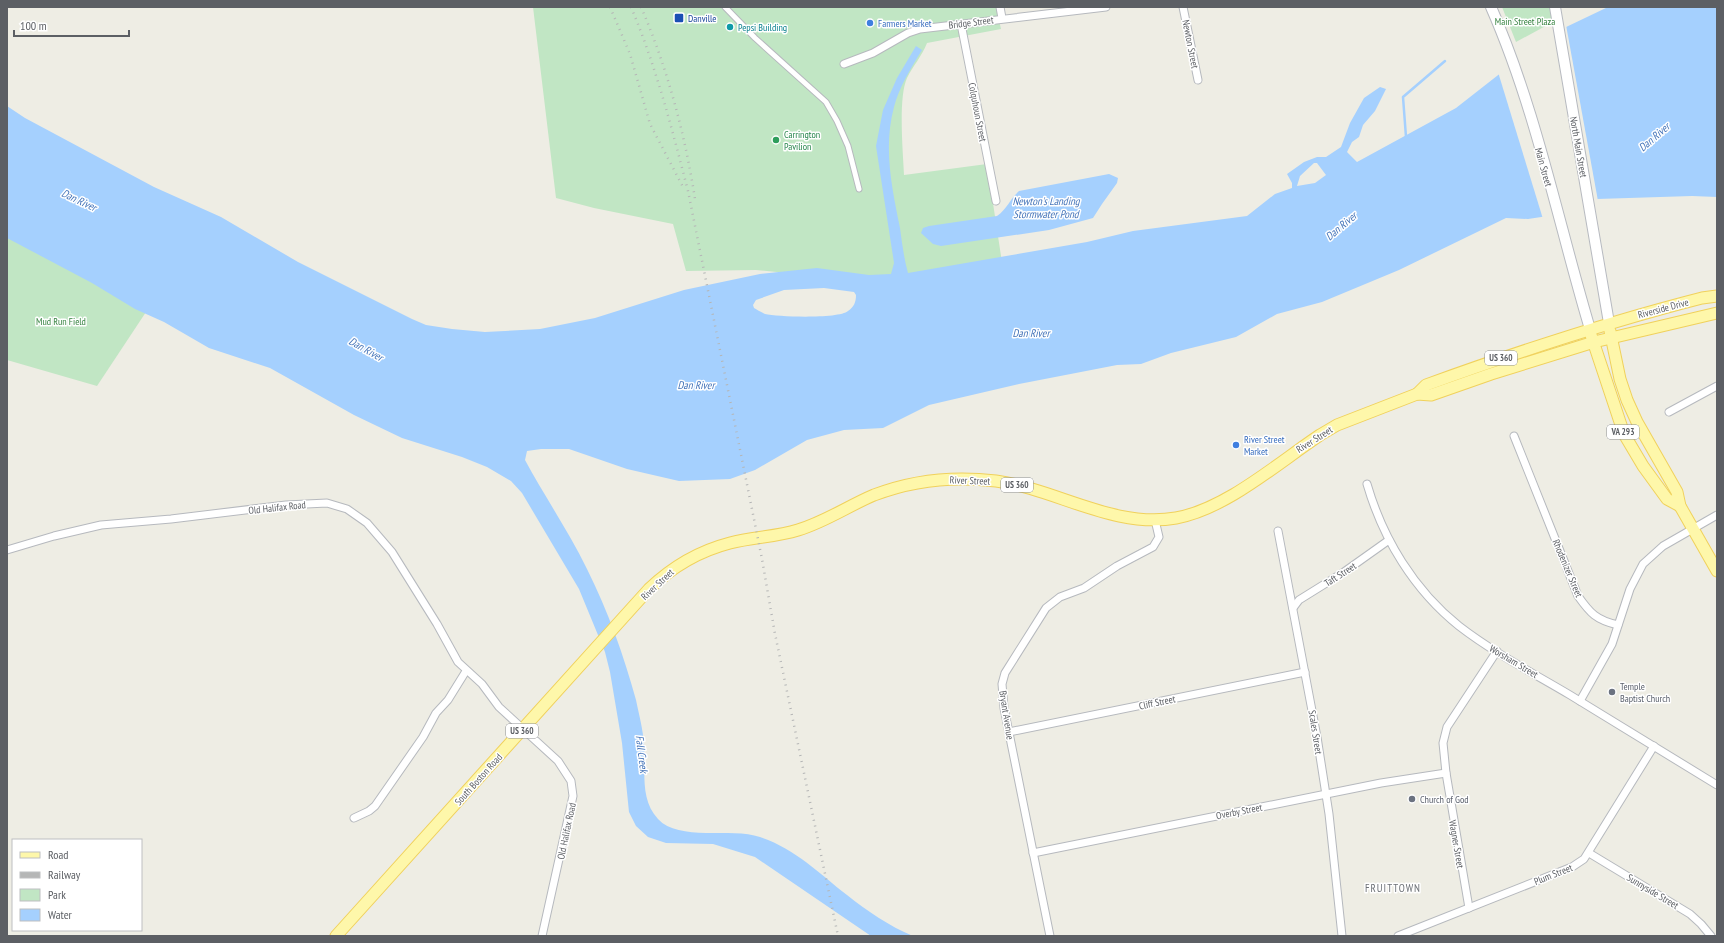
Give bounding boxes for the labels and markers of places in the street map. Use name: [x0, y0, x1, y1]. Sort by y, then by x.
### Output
marker: Danville: [673, 12, 685, 24]
place label: Danville: [688, 12, 716, 25]
place label: Farmers Market: [878, 17, 932, 30]
marker: Farmers Market: [865, 18, 875, 28]
place label: Pepsi Building: [738, 21, 787, 34]
marker: Pepsi Building: [725, 22, 735, 32]
place label: Carrington Pavilion: [784, 128, 820, 153]
marker: Carrington Pavilion: [771, 135, 781, 145]
place label: River Street Market: [1244, 433, 1285, 458]
marker: River Street Market: [1231, 440, 1241, 450]
place label: Temple Baptist Church: [1620, 680, 1670, 705]
marker: Temple Baptist Church: [1607, 687, 1617, 697]
place label: Church of God: [1420, 793, 1469, 806]
marker: Church of God: [1407, 794, 1417, 804]

